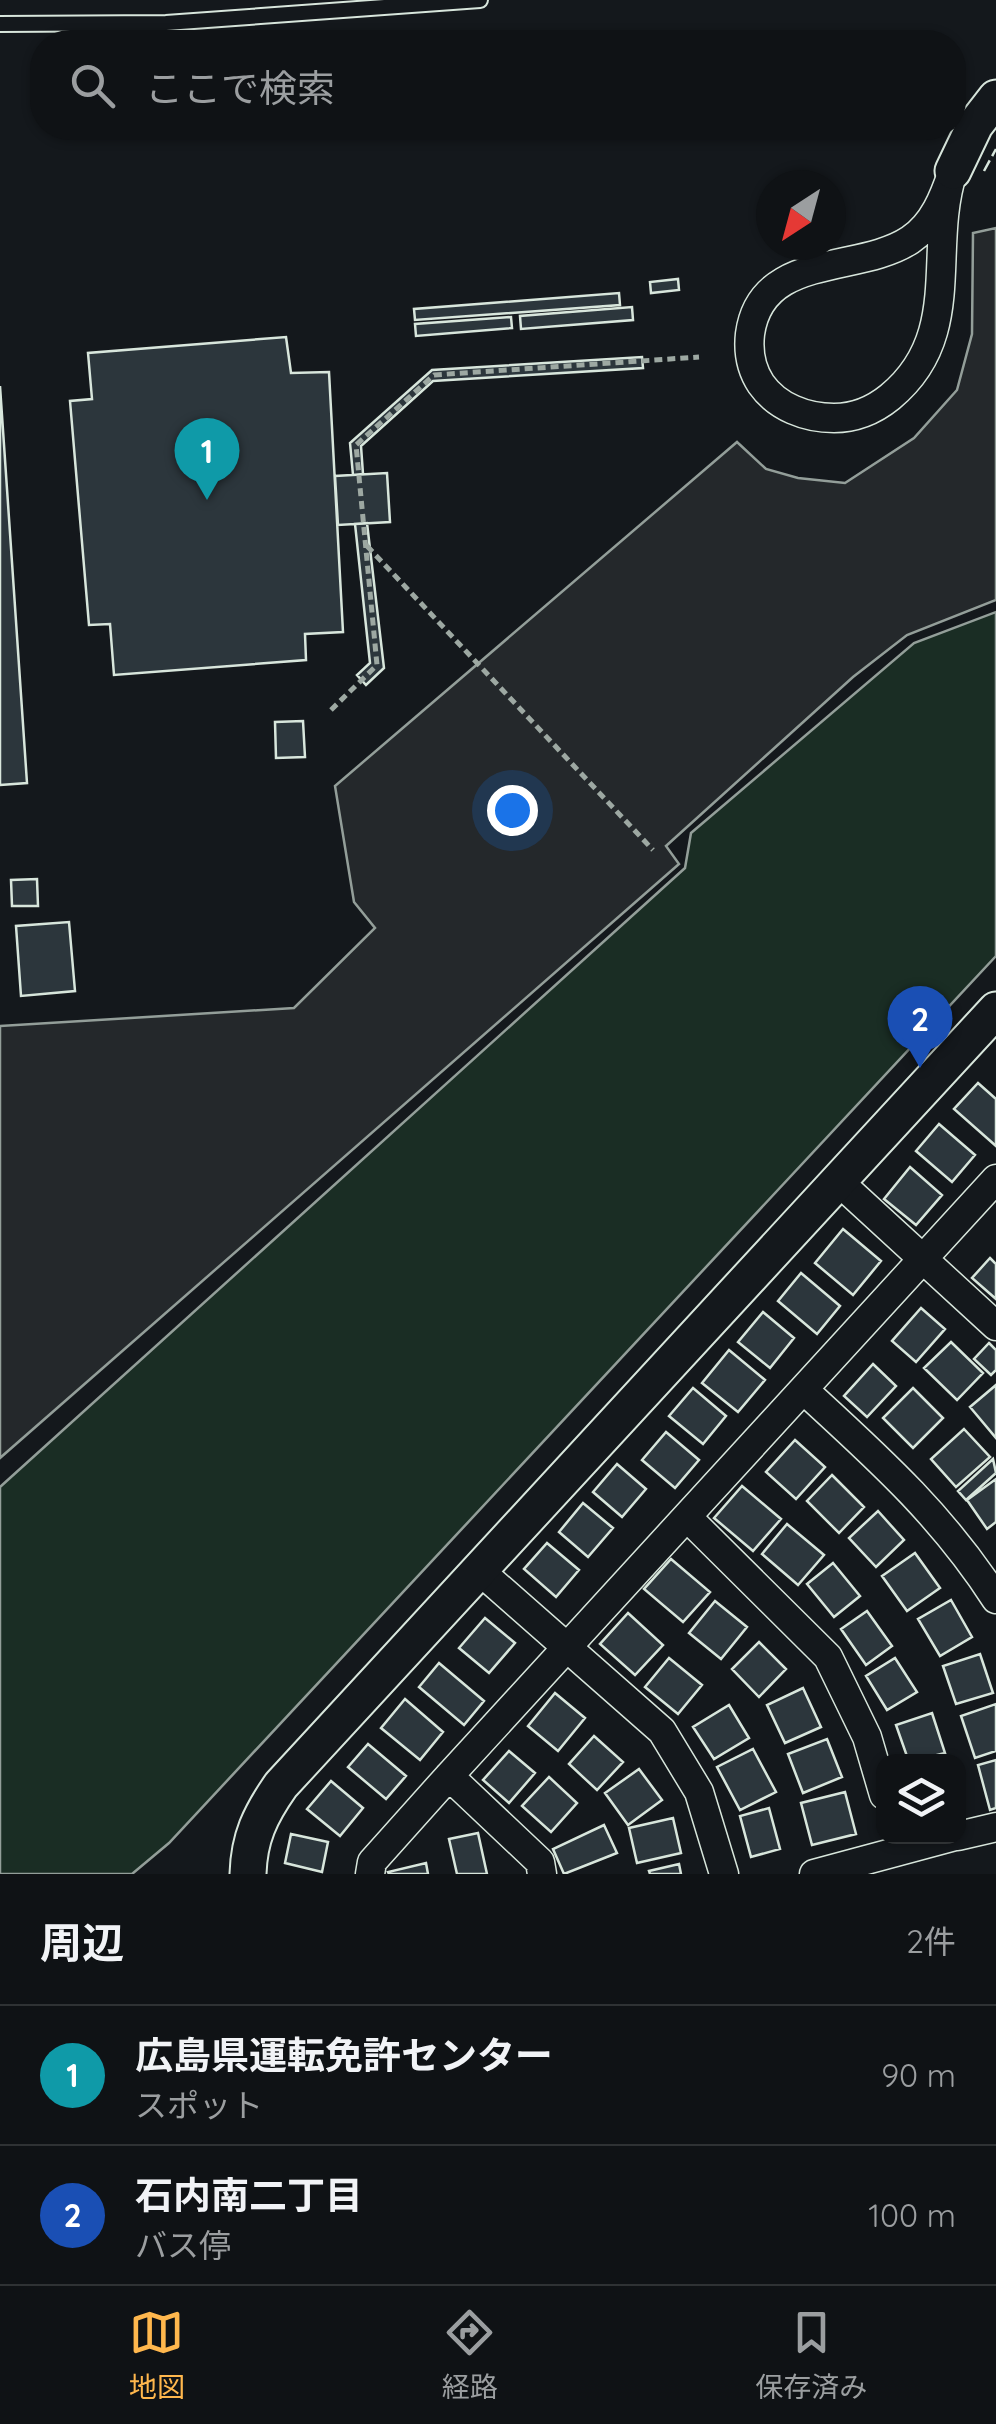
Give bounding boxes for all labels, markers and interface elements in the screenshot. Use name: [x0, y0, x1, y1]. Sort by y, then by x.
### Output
search box: [30, 30, 966, 140]
icon: search: [65, 58, 120, 113]
text: ここで検索: [145, 64, 335, 112]
north arrow: [756, 170, 846, 260]
pin: 1: [174, 418, 240, 500]
your location: [487, 785, 538, 836]
pin: 2: [888, 986, 952, 1068]
map controls: [876, 1754, 966, 1844]
button: layers: [876, 1754, 966, 1844]
text: 周辺: [40, 1916, 124, 1969]
text: 2件: [906, 1921, 956, 1961]
text: 広島県運転免許センター: [135, 2031, 553, 2079]
text: 1: [66, 2055, 79, 2095]
text: 90 m: [881, 2055, 956, 2095]
text: スポット: [135, 2085, 263, 2125]
text: 石内南二丁目: [135, 2171, 363, 2219]
text: 2: [63, 2195, 82, 2235]
text: 100 m: [868, 2195, 956, 2235]
text: バス停: [135, 2225, 231, 2265]
tab: 地図: [129, 2305, 185, 2405]
tab: 経路: [442, 2305, 498, 2405]
tab: 保存済み: [755, 2305, 867, 2405]

